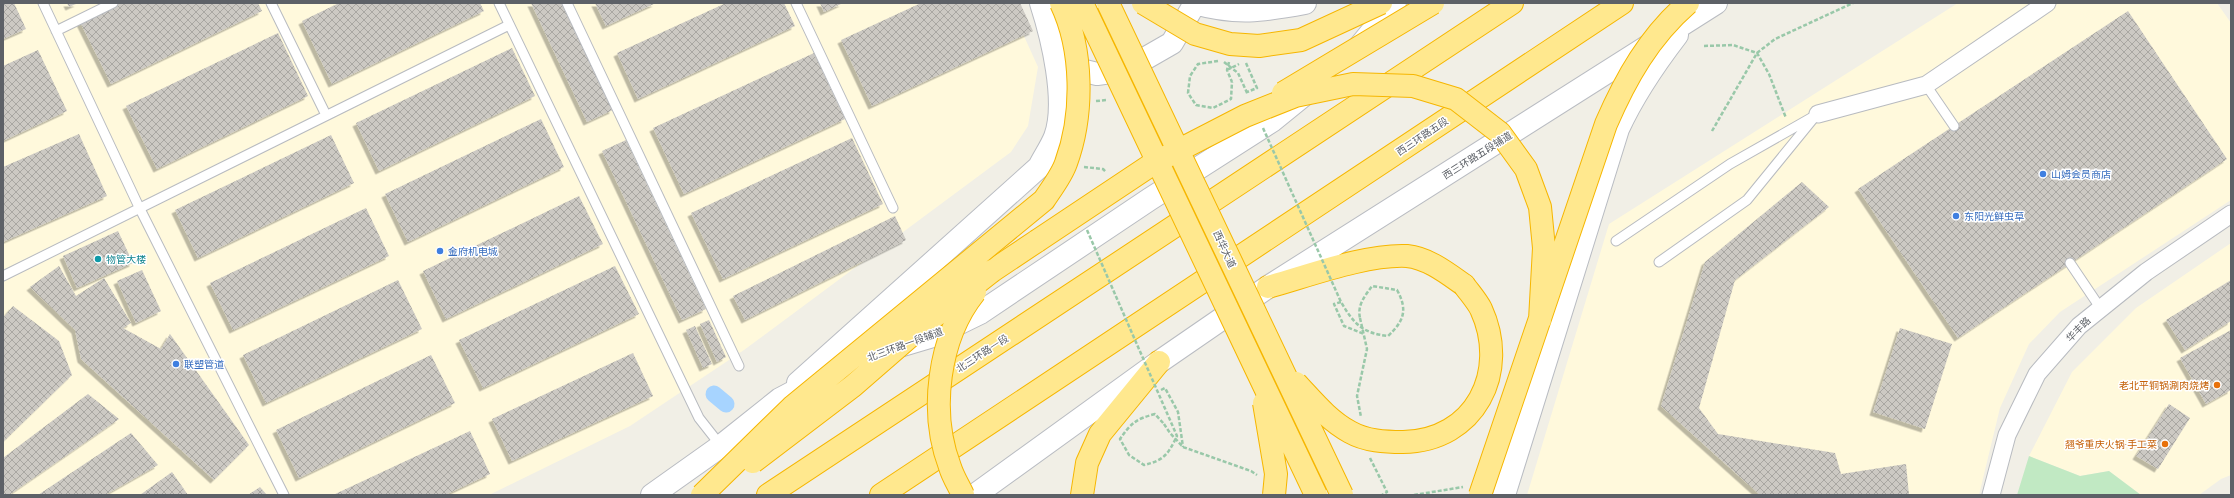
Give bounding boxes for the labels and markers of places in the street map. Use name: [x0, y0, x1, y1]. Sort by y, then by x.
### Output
marker: 山姆会员商店: [2038, 169, 2048, 179]
place label: 山姆会员商店: [2051, 169, 2111, 180]
marker: 东阳光鲜虫草: [1951, 211, 1961, 221]
place label: 东阳光鲜虫草: [1964, 211, 2024, 222]
marker: 金府机电城: [435, 246, 445, 256]
place label: 金府机电城: [448, 246, 498, 257]
marker: 物管大楼: [93, 254, 103, 264]
place label: 物管大楼: [106, 254, 146, 265]
marker: 联塑管道: [171, 359, 181, 369]
place label: 联塑管道: [184, 359, 224, 370]
place label: 老北平铜锅涮肉烧烤: [2119, 380, 2209, 391]
marker: 老北平铜锅涮肉烧烤: [2212, 380, 2222, 390]
place label: 翘爷重庆火锅·手工菜: [2065, 439, 2157, 450]
marker: 翘爷重庆火锅·手工菜: [2160, 439, 2170, 449]

